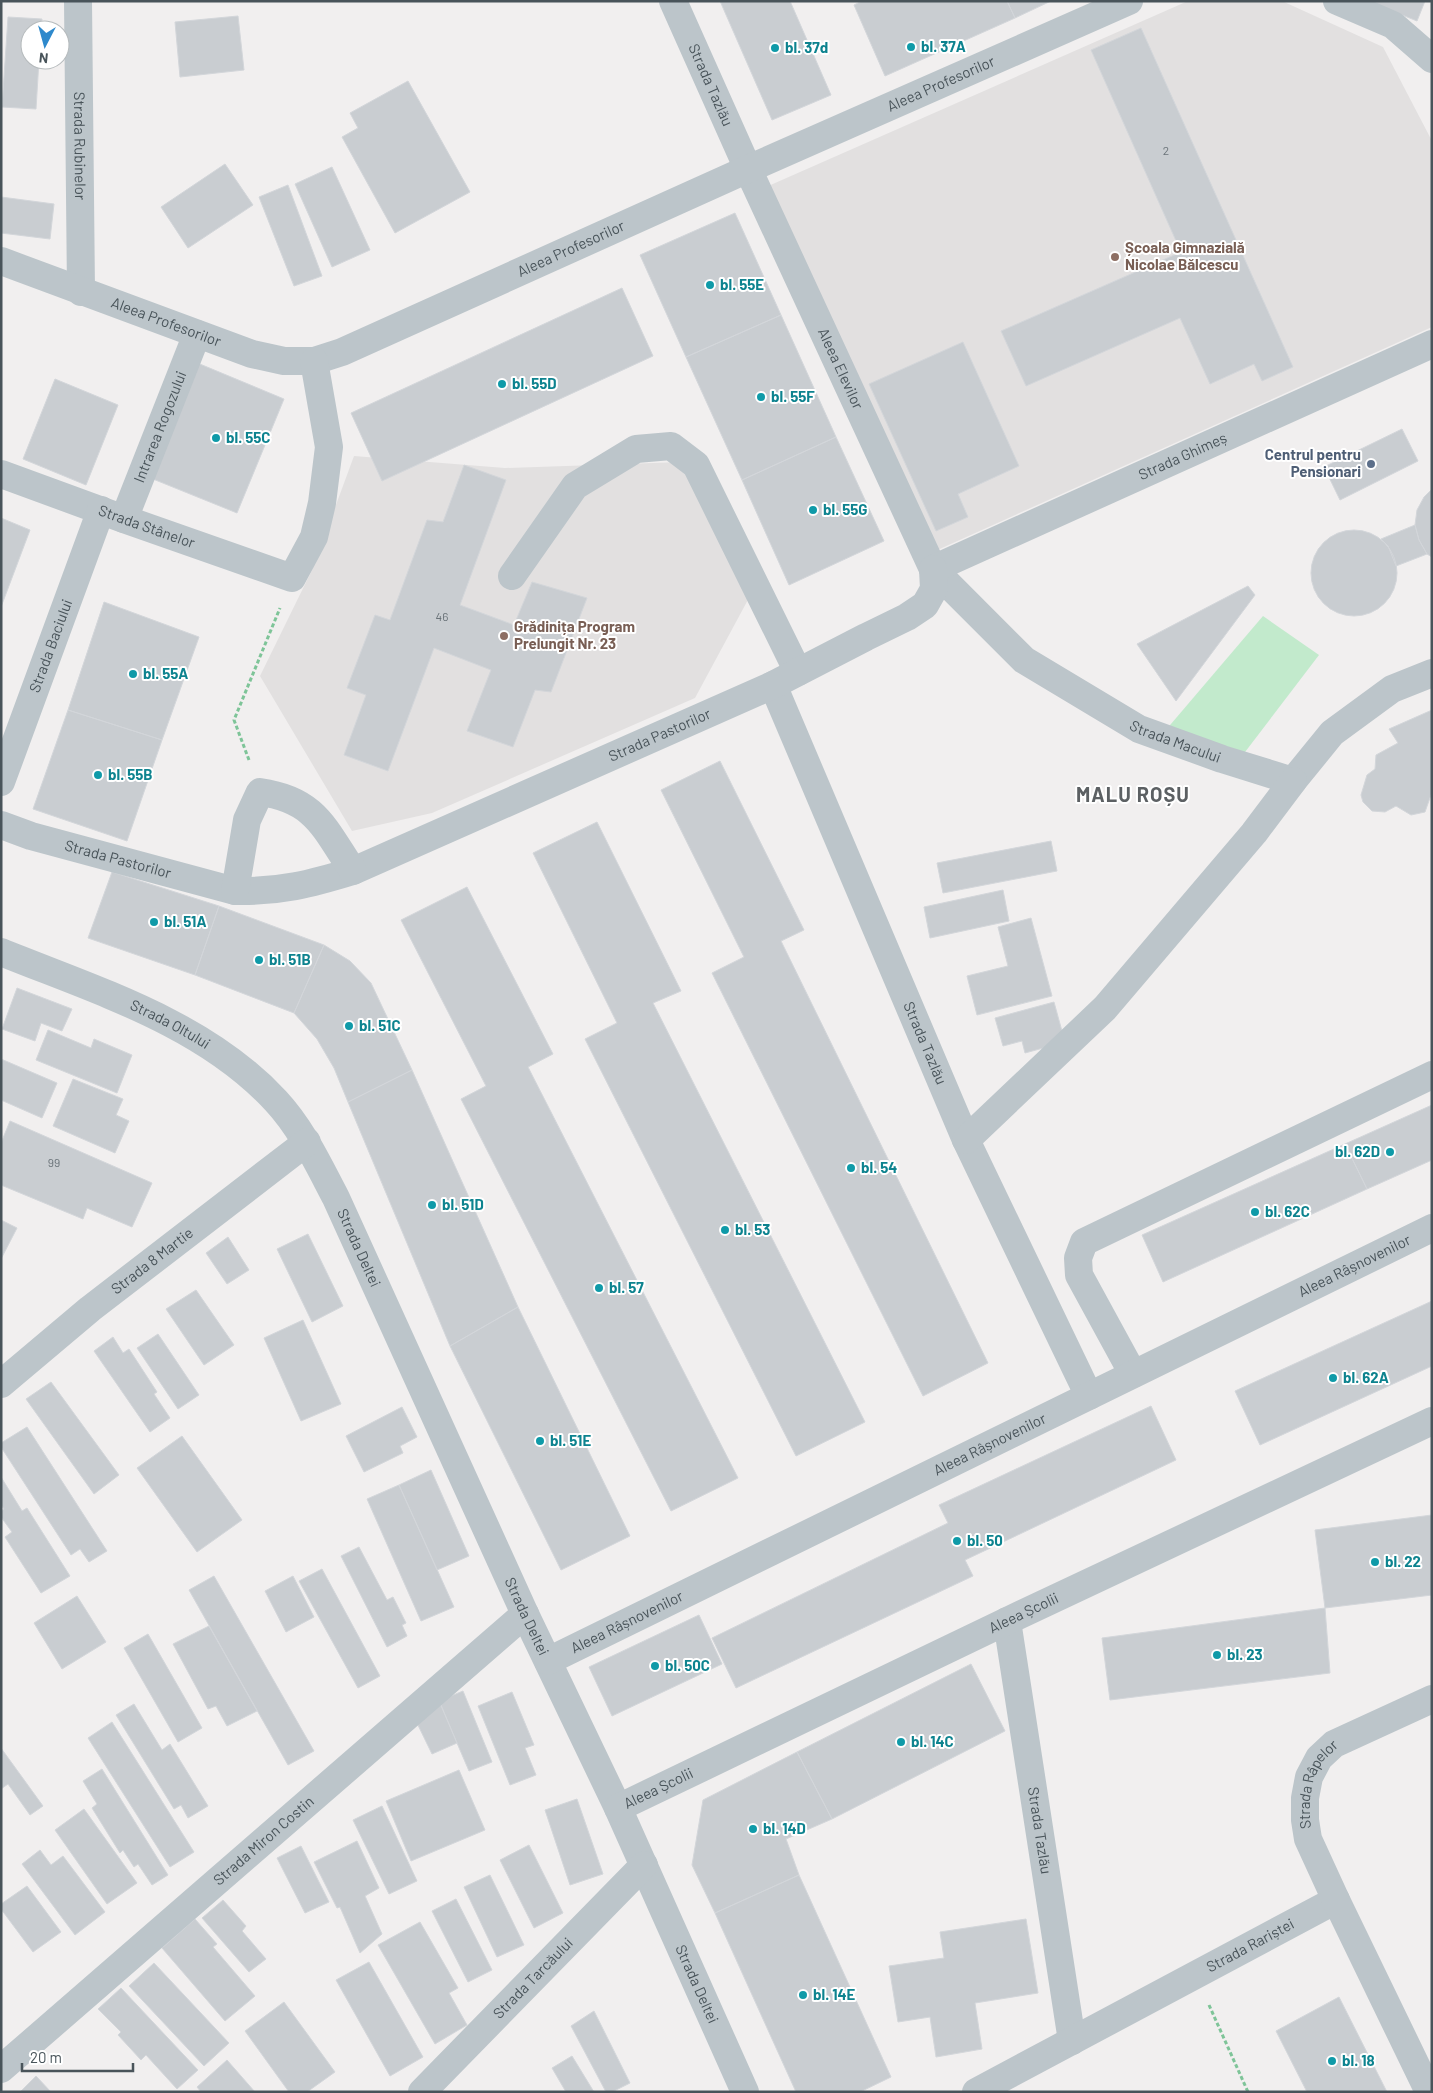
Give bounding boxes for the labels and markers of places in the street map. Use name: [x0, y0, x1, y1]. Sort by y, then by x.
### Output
place label: bl. 37A: [921, 37, 966, 55]
place label: bl. 37d: [785, 38, 828, 56]
marker: bl. 37A: [905, 41, 917, 53]
marker: bl. 37d: [769, 42, 781, 54]
place label: Școala Gimnazială Nicolae Bălcescu: [1125, 238, 1245, 273]
marker: Școala Gimnazială Nicolae Bălcescu: [1109, 251, 1121, 263]
place label: bl. 55E: [720, 275, 764, 293]
marker: bl. 55E: [704, 279, 716, 291]
place label: bl. 55D: [512, 374, 557, 392]
marker: bl. 55D: [496, 378, 508, 390]
place label: bl. 55F: [771, 387, 815, 405]
marker: bl. 55F: [755, 391, 767, 403]
place label: bl. 55C: [226, 428, 271, 446]
marker: bl. 55C: [210, 432, 222, 444]
place label: Centrul pentru Pensionari: [1265, 445, 1361, 480]
marker: Centrul pentru Pensionari: [1365, 458, 1377, 470]
place label: bl. 55G: [823, 500, 868, 518]
marker: bl. 55G: [807, 504, 819, 516]
place label: Grădinița Program Prelungit Nr. 23: [514, 617, 635, 652]
marker: Grădinița Program Prelungit Nr. 23: [498, 630, 510, 642]
place label: bl. 55A: [143, 664, 188, 682]
marker: bl. 55A: [127, 668, 139, 680]
place label: bl. 55B: [108, 765, 153, 783]
marker: bl. 55B: [92, 769, 104, 781]
place label: bl. 51A: [164, 912, 207, 930]
marker: bl. 51A: [148, 916, 160, 928]
place label: bl. 51B: [269, 950, 311, 968]
marker: bl. 51B: [253, 954, 265, 966]
place label: bl. 51C: [359, 1016, 401, 1034]
marker: bl. 51C: [343, 1020, 355, 1032]
place label: bl. 62D: [1335, 1142, 1380, 1160]
marker: bl. 62D: [1384, 1146, 1396, 1158]
place label: bl. 54: [861, 1158, 897, 1176]
marker: bl. 54: [845, 1162, 857, 1174]
place label: bl. 51D: [442, 1195, 484, 1213]
marker: bl. 51D: [426, 1199, 438, 1211]
place label: bl. 62C: [1265, 1202, 1310, 1220]
marker: bl. 62C: [1249, 1206, 1261, 1218]
place label: bl. 53: [735, 1220, 770, 1238]
marker: bl. 53: [719, 1224, 731, 1236]
place label: bl. 57: [609, 1278, 644, 1296]
marker: bl. 57: [593, 1282, 605, 1294]
place label: bl. 62A: [1343, 1368, 1389, 1386]
marker: bl. 62A: [1327, 1372, 1339, 1384]
place label: bl. 51E: [550, 1431, 591, 1449]
marker: bl. 51E: [534, 1435, 546, 1447]
place label: bl. 50: [967, 1531, 1003, 1549]
marker: bl. 50: [951, 1535, 963, 1547]
place label: bl. 22: [1385, 1552, 1421, 1570]
marker: bl. 22: [1369, 1556, 1381, 1568]
place label: bl. 23: [1227, 1645, 1263, 1663]
marker: bl. 23: [1211, 1649, 1223, 1661]
place label: bl. 50C: [665, 1656, 710, 1674]
marker: bl. 50C: [649, 1660, 661, 1672]
place label: bl. 14C: [911, 1732, 954, 1750]
marker: bl. 14C: [895, 1736, 907, 1748]
place label: bl. 14D: [763, 1819, 806, 1837]
marker: bl. 14D: [747, 1823, 759, 1835]
place label: bl. 14E: [813, 1985, 856, 2003]
marker: bl. 14E: [797, 1989, 809, 2001]
place label: bl. 18: [1342, 2051, 1375, 2069]
marker: bl. 18: [1326, 2055, 1338, 2067]

